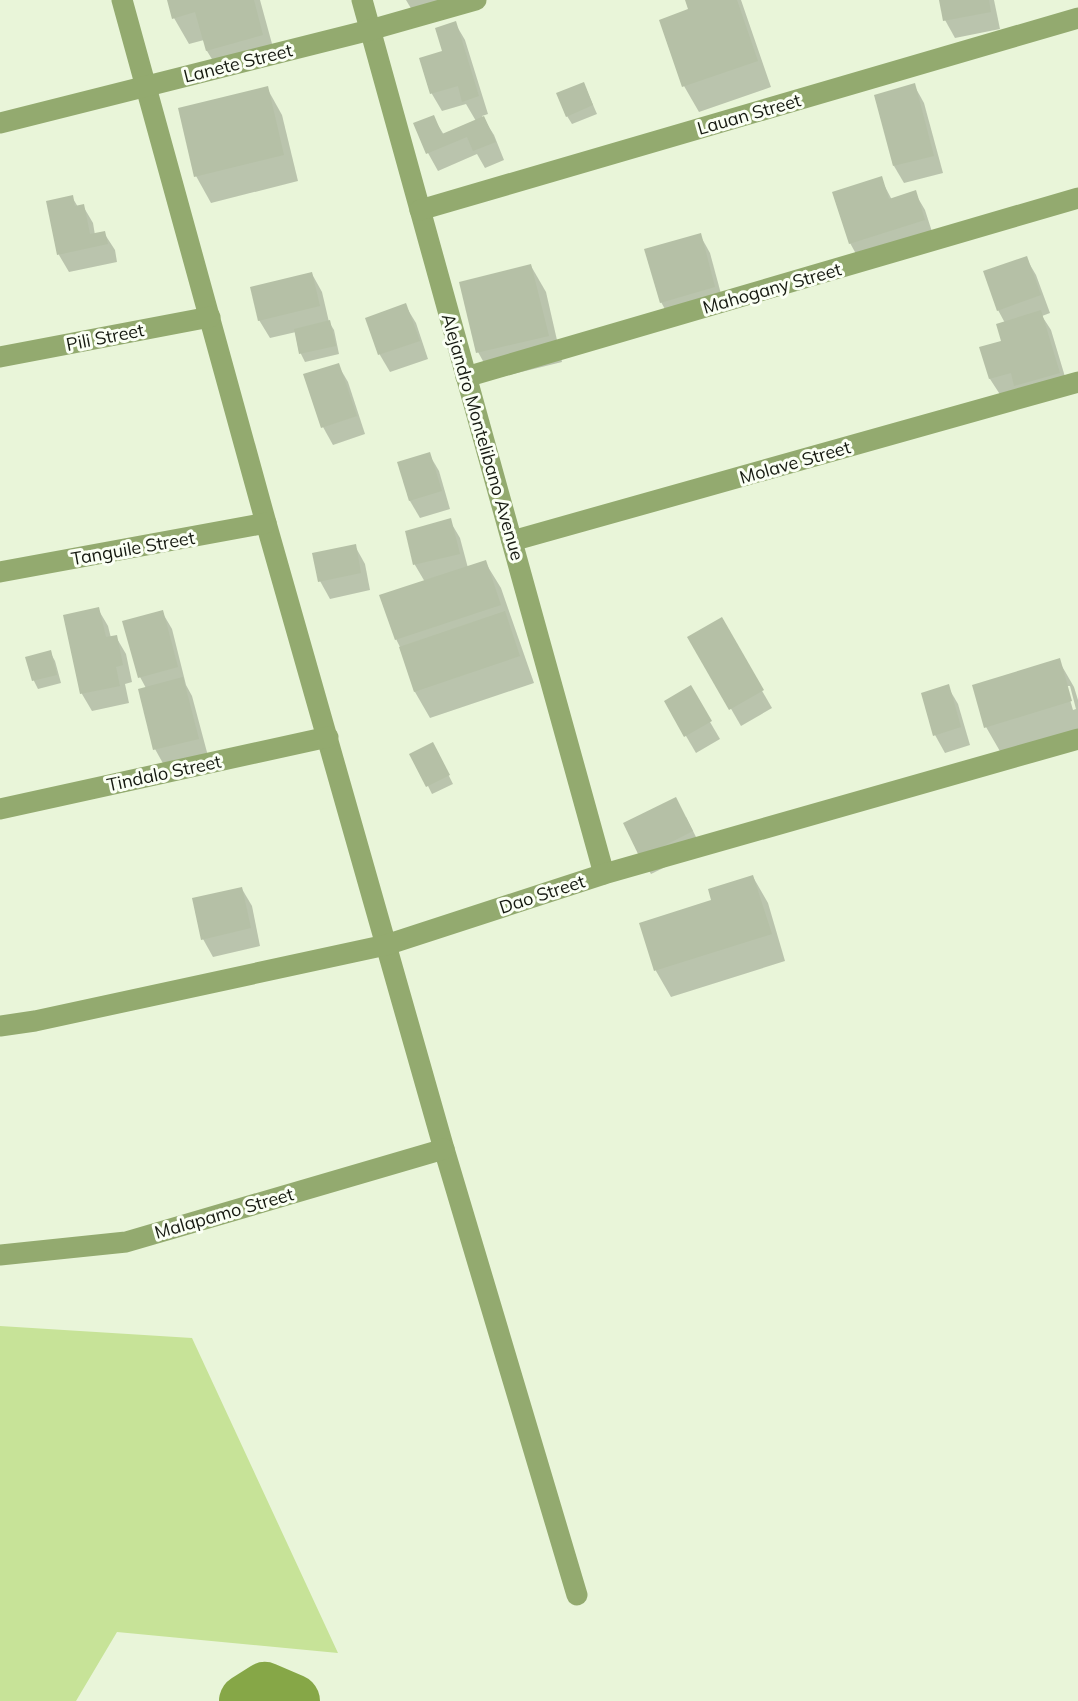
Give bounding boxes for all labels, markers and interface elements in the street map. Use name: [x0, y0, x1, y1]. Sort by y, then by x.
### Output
street label: Lanete Street: [181, 38, 295, 88]
street label: Lauan Street: [694, 88, 804, 140]
street label: Mahogany Street: [700, 257, 844, 319]
street label: Alejandro Montelibano Avenue: [437, 311, 529, 563]
street label: Pili Street: [64, 318, 146, 356]
street label: Molave Street: [737, 435, 853, 489]
street label: Tanguile Street: [69, 526, 197, 570]
street label: Tindalo Street: [105, 750, 223, 796]
street label: Dao Street: [496, 869, 588, 919]
street label: Malapamo Street: [152, 1182, 296, 1244]

